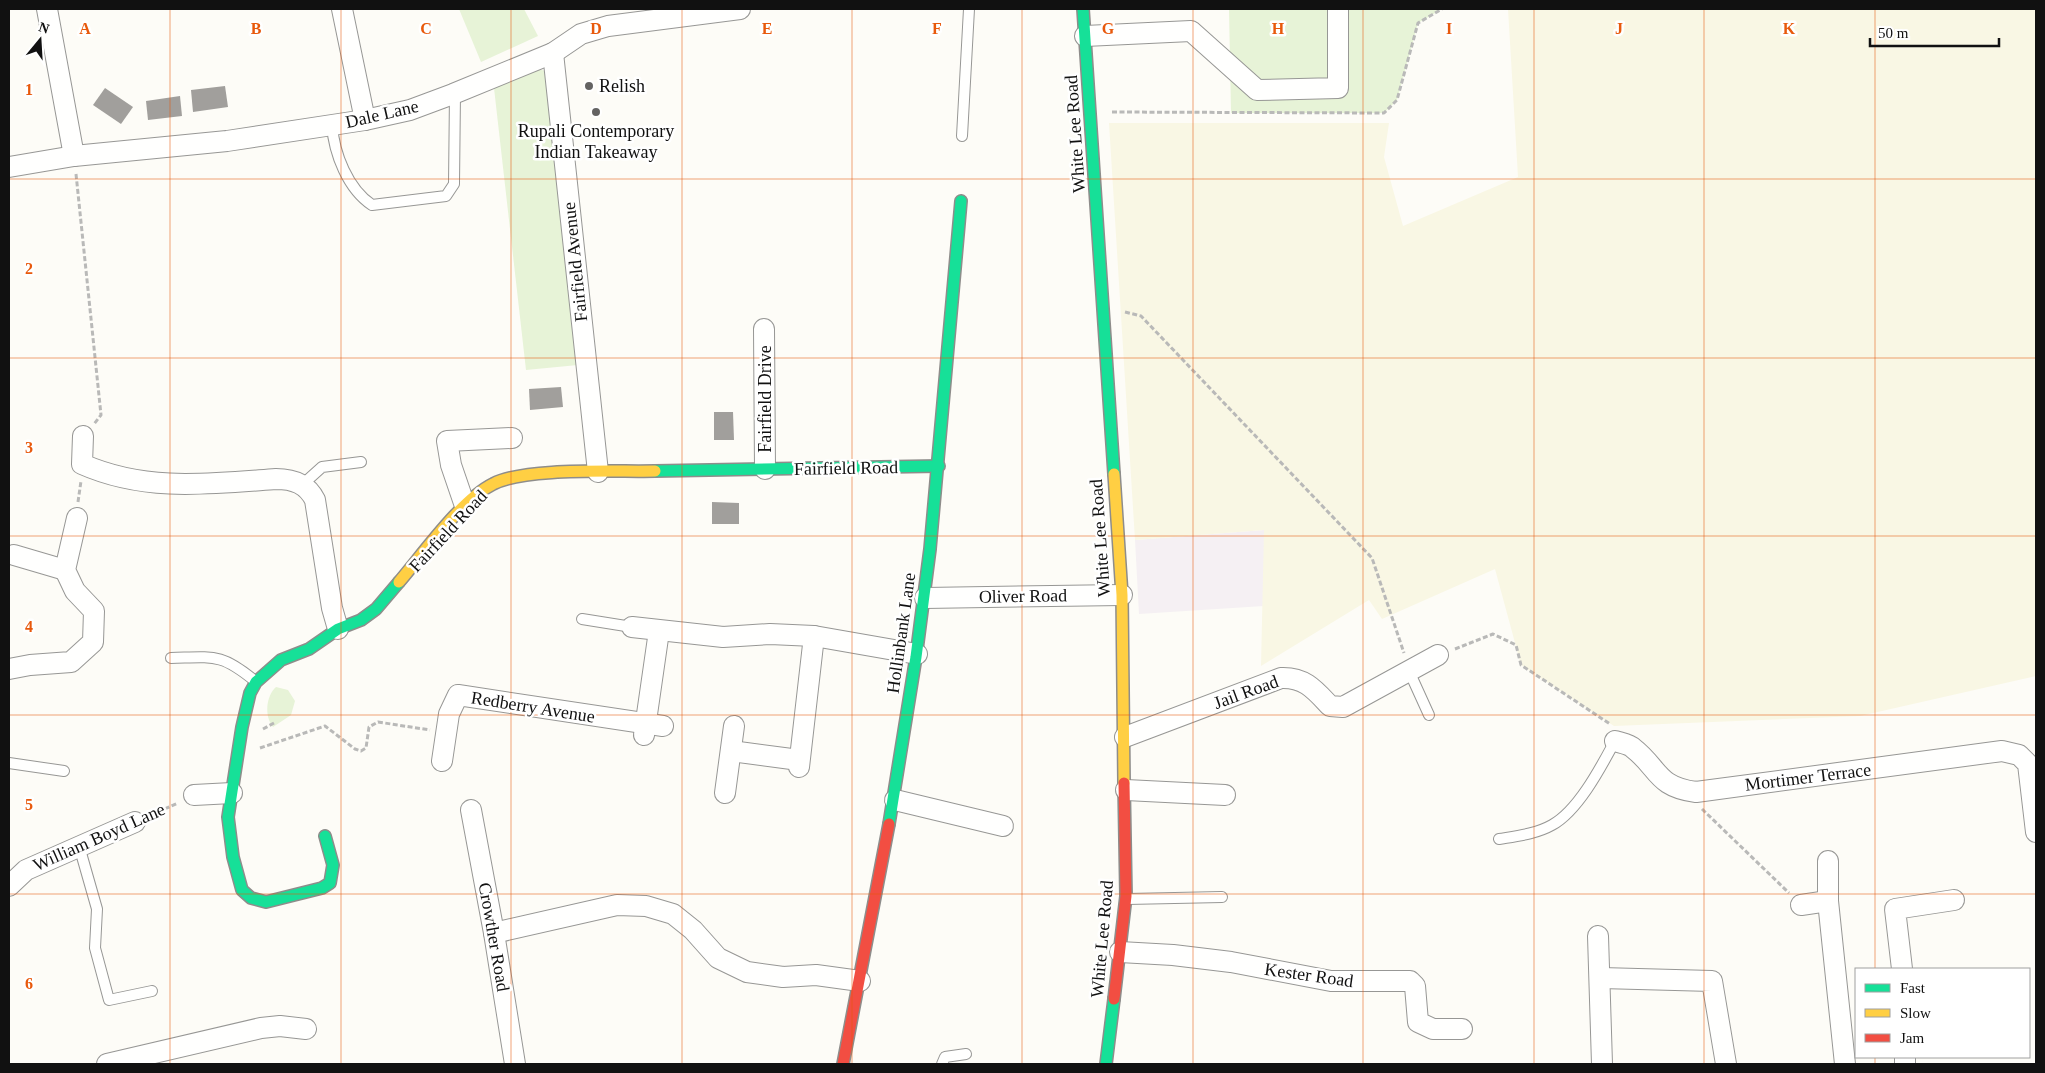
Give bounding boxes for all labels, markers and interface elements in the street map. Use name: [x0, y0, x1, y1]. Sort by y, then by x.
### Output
north arrow: [15, 15, 65, 65]
scale bar: [1870, 15, 1999, 47]
text: N: [37, 19, 51, 37]
text: A: [79, 20, 91, 37]
text: B: [251, 20, 262, 37]
text: C: [420, 20, 432, 37]
text: D: [590, 20, 602, 37]
text: E: [762, 20, 772, 37]
text: F: [932, 20, 942, 37]
text: G: [1102, 20, 1115, 37]
text: H: [1272, 20, 1285, 37]
text: I: [1446, 20, 1452, 37]
text: J: [1615, 20, 1623, 37]
text: K: [1783, 20, 1796, 37]
text: 50 m: [1878, 25, 1909, 41]
street label: White Lee Road: [1061, 74, 1089, 194]
place label: Relish: [599, 76, 645, 96]
marker: Relish: [583, 80, 595, 92]
text: 1: [25, 81, 33, 98]
street label: Dale Lane: [343, 96, 421, 132]
marker: Rupali Contemporary Indian Takeaway: [590, 106, 602, 118]
place label: Rupali Contemporary Indian Takeaway: [518, 121, 674, 162]
street label: Fairfield Avenue: [559, 201, 591, 323]
text: 2: [25, 260, 33, 277]
street label: Fairfield Drive: [755, 345, 775, 453]
text: 3: [25, 439, 33, 456]
street label: Fairfield Road: [794, 457, 898, 479]
street label: White Lee Road: [1086, 478, 1114, 598]
street label: Fairfield Road: [405, 486, 491, 576]
street label: Hollinbank Lane: [883, 571, 919, 695]
street label: Oliver Road: [979, 585, 1067, 607]
text: 4: [25, 618, 33, 635]
street label: Jail Road: [1211, 671, 1281, 713]
street label: Redberry Avenue: [470, 687, 596, 727]
street label: Mortimer Terrace: [1744, 759, 1872, 795]
text: 5: [25, 796, 33, 813]
street label: William Boyd Lane: [30, 799, 168, 875]
street label: White Lee Road: [1087, 879, 1117, 999]
street label: Crowther Road: [475, 881, 513, 993]
street label: Kester Road: [1263, 959, 1355, 991]
legend: [1855, 968, 2030, 1058]
text: 6: [25, 975, 33, 992]
text: Fast: [1900, 980, 1926, 996]
text: Slow: [1900, 1005, 1931, 1021]
text: Jam: [1900, 1030, 1924, 1046]

